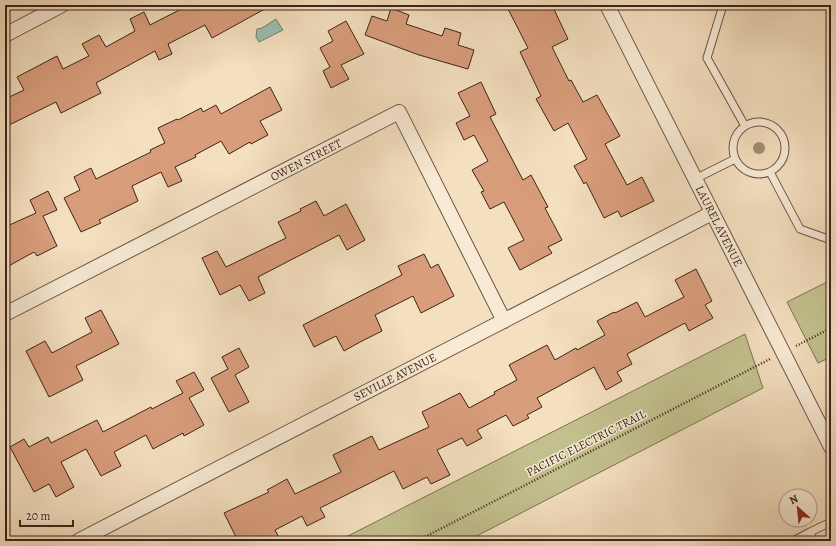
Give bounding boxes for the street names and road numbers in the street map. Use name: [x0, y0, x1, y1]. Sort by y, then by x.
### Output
street label: OWEN STREET: [268, 135, 345, 185]
street label: LAUREL AVENUE: [692, 183, 746, 269]
street label: SEVILLE AVENUE: [351, 349, 439, 405]
street label: PACIFIC ELECTRIC TRAIL: [524, 405, 649, 480]

